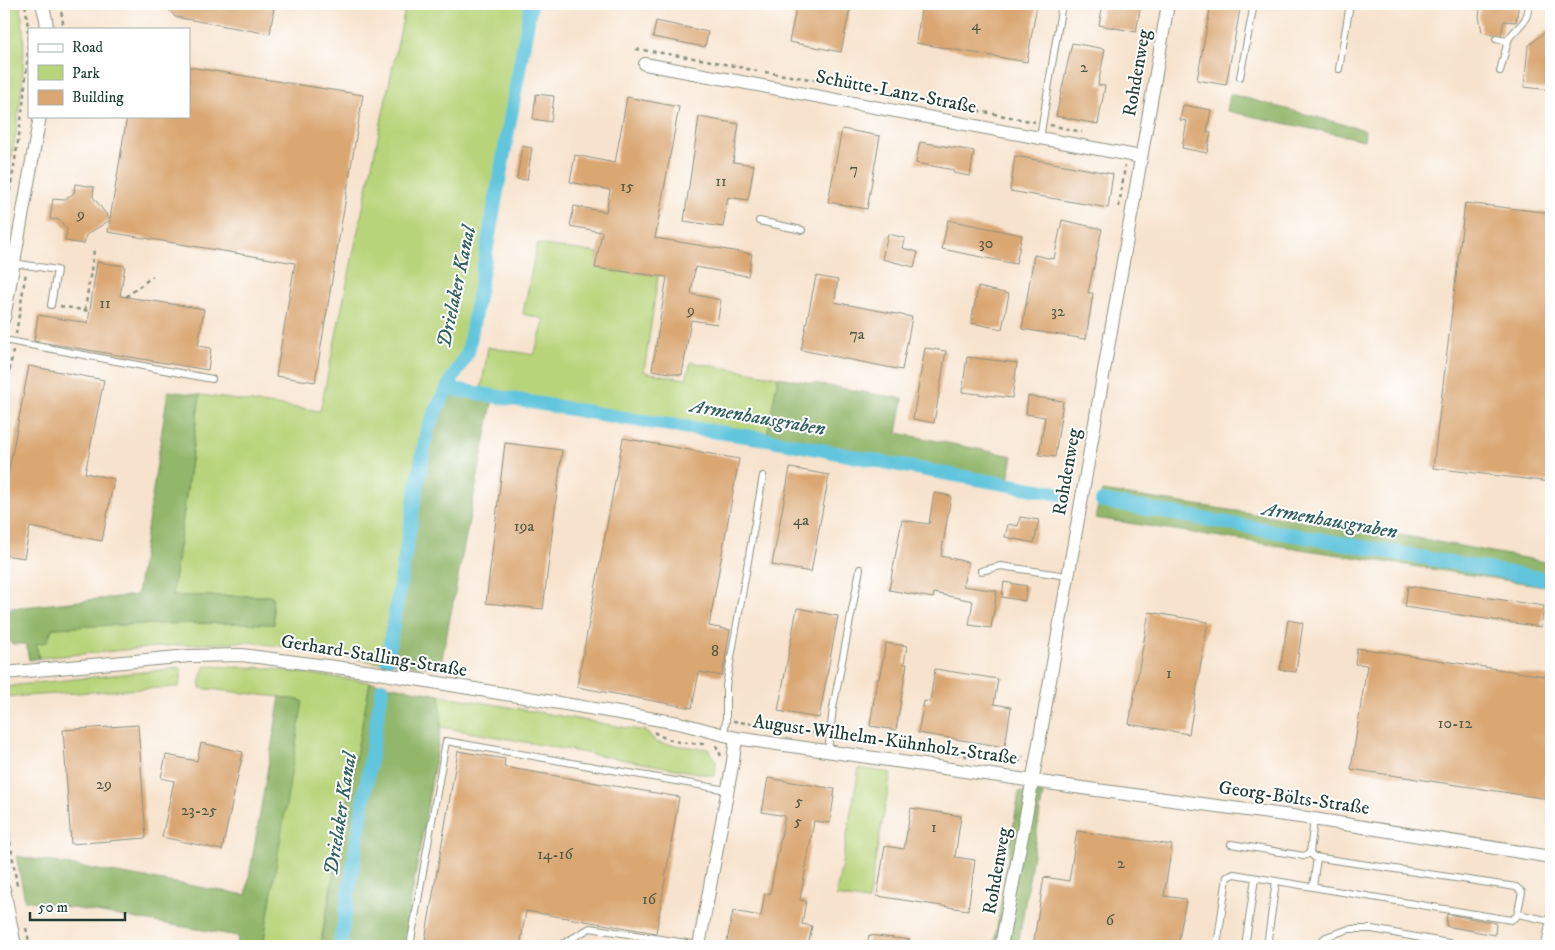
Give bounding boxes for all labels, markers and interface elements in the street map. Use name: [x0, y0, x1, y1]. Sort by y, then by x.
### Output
house number: 4: [971, 15, 981, 35]
street label: Rohdenweg: [1118, 27, 1156, 118]
legend: [28, 28, 190, 118]
text: Road: [72, 38, 104, 57]
house number: 2: [1080, 57, 1088, 77]
text: Park: [72, 64, 101, 83]
street label: Schütte-Lanz-Straße: [814, 65, 978, 119]
text: Building: [72, 88, 124, 107]
house number: 7: [850, 159, 858, 179]
house number: 11: [715, 171, 727, 191]
house number: 15: [620, 176, 634, 196]
house number: 9: [76, 204, 85, 224]
water label: Drielaker Kanal: [432, 222, 482, 350]
house number: 30: [979, 233, 993, 253]
house number: 11: [99, 293, 111, 313]
house number: 9: [686, 300, 695, 320]
house number: 32: [1051, 301, 1065, 321]
house number: 7a: [849, 324, 865, 344]
water label: Armenhausgraben: [687, 393, 827, 442]
street label: Rohdenweg: [1048, 426, 1086, 517]
water label: Armenhausgraben: [1259, 496, 1399, 545]
house number: 4a: [793, 510, 809, 530]
house number: 19a: [514, 516, 535, 536]
street label: Gerhard-Stalling-Straße: [279, 630, 469, 682]
house number: 8: [711, 641, 719, 661]
house number: 1: [1166, 663, 1172, 683]
street label: August-Wilhelm-Kühnholz-Straße: [751, 710, 1019, 770]
house number: 10-12: [1438, 713, 1472, 733]
water label: Drielaker Kanal: [319, 749, 363, 877]
house number: 29: [96, 774, 112, 794]
street label: Georg-Bölts-Straße: [1217, 776, 1371, 820]
house number: 5: [795, 791, 803, 811]
house number: 23-25: [181, 800, 217, 820]
house number: 5: [794, 811, 802, 831]
house number: 1: [931, 817, 937, 837]
street label: Rohdenweg: [978, 825, 1016, 916]
house number: 14-16: [537, 844, 574, 864]
house number: 2: [1117, 853, 1125, 873]
house number: 16: [642, 889, 657, 909]
scale bar: [30, 890, 125, 922]
text: 50 m: [38, 898, 68, 917]
house number: 6: [1106, 910, 1115, 930]

